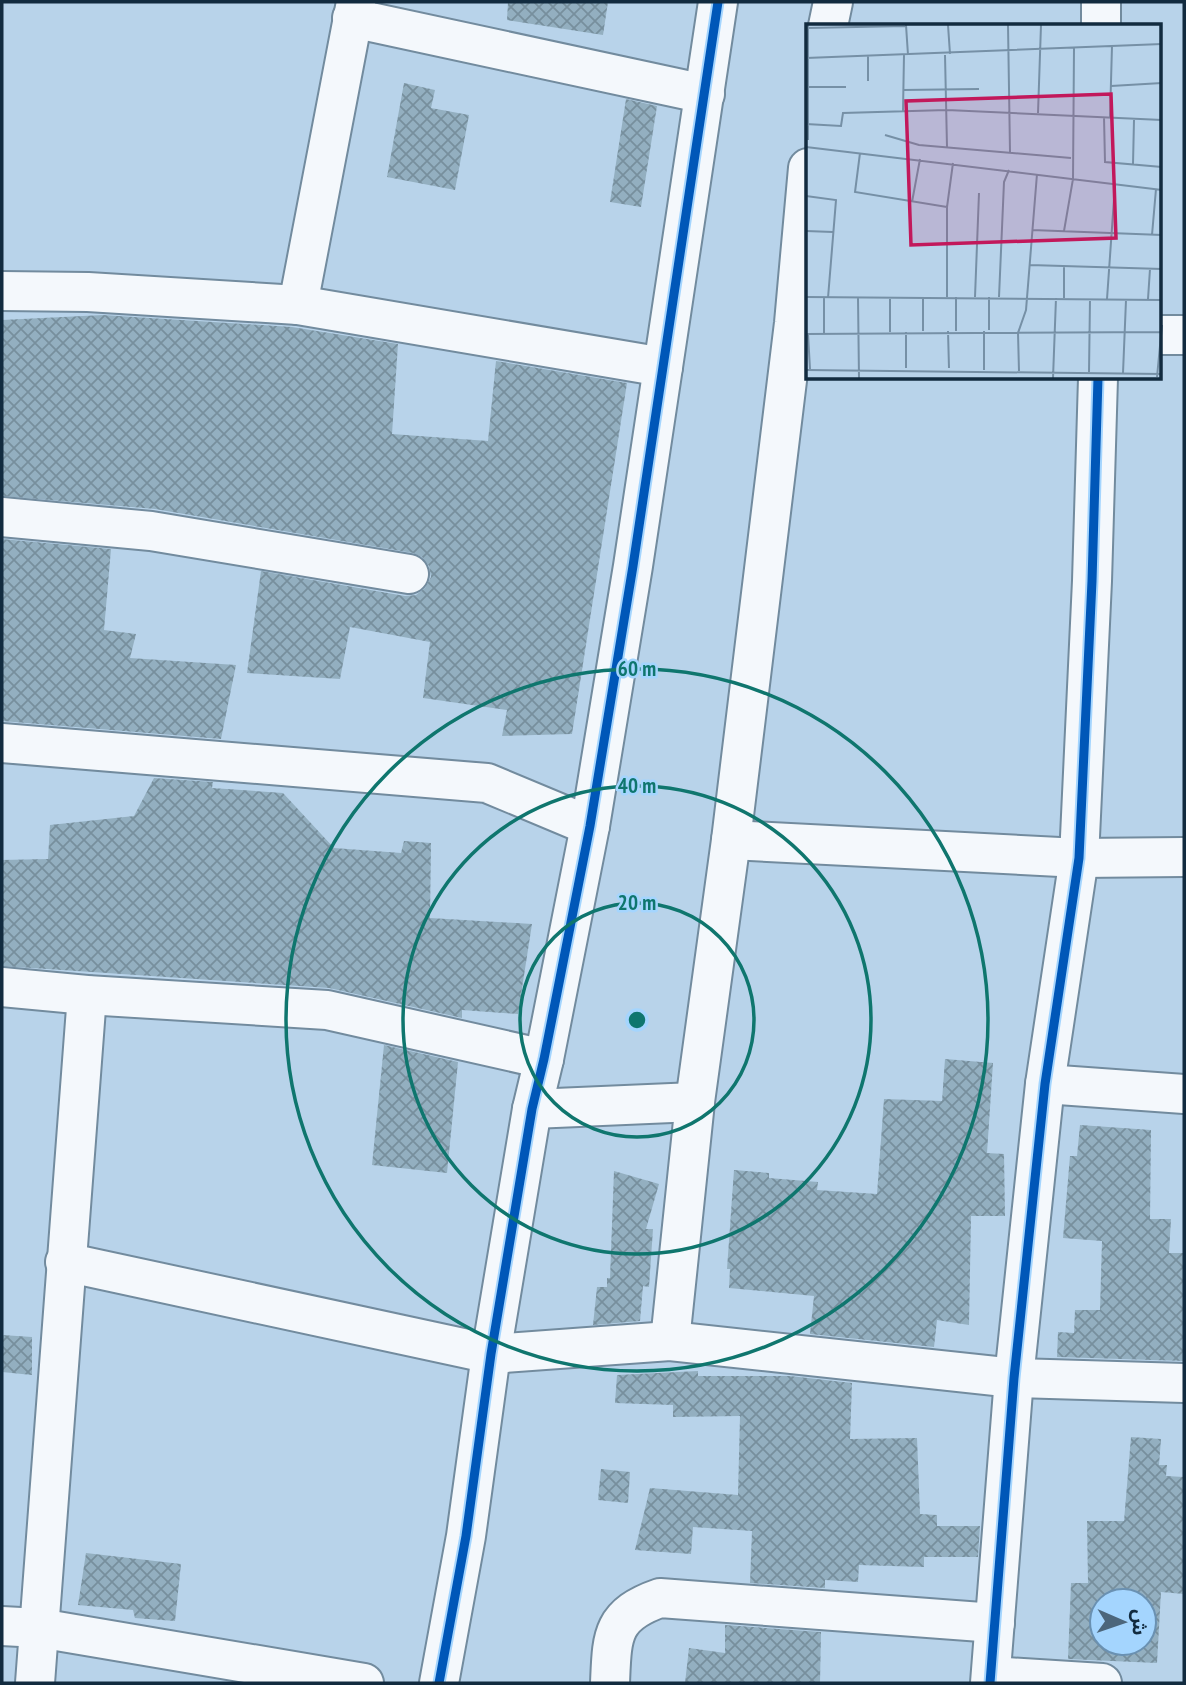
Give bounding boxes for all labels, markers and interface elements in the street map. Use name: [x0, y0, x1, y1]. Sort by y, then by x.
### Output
inset map: [806, 24, 1162, 380]
text: 60 m: [618, 655, 656, 682]
text: 40 m: [618, 772, 656, 799]
text: 20 m: [618, 889, 656, 916]
centre of rings: [625, 1008, 649, 1032]
north arrow: [1088, 1587, 1158, 1657]
text: ش: [1128, 1609, 1152, 1636]

